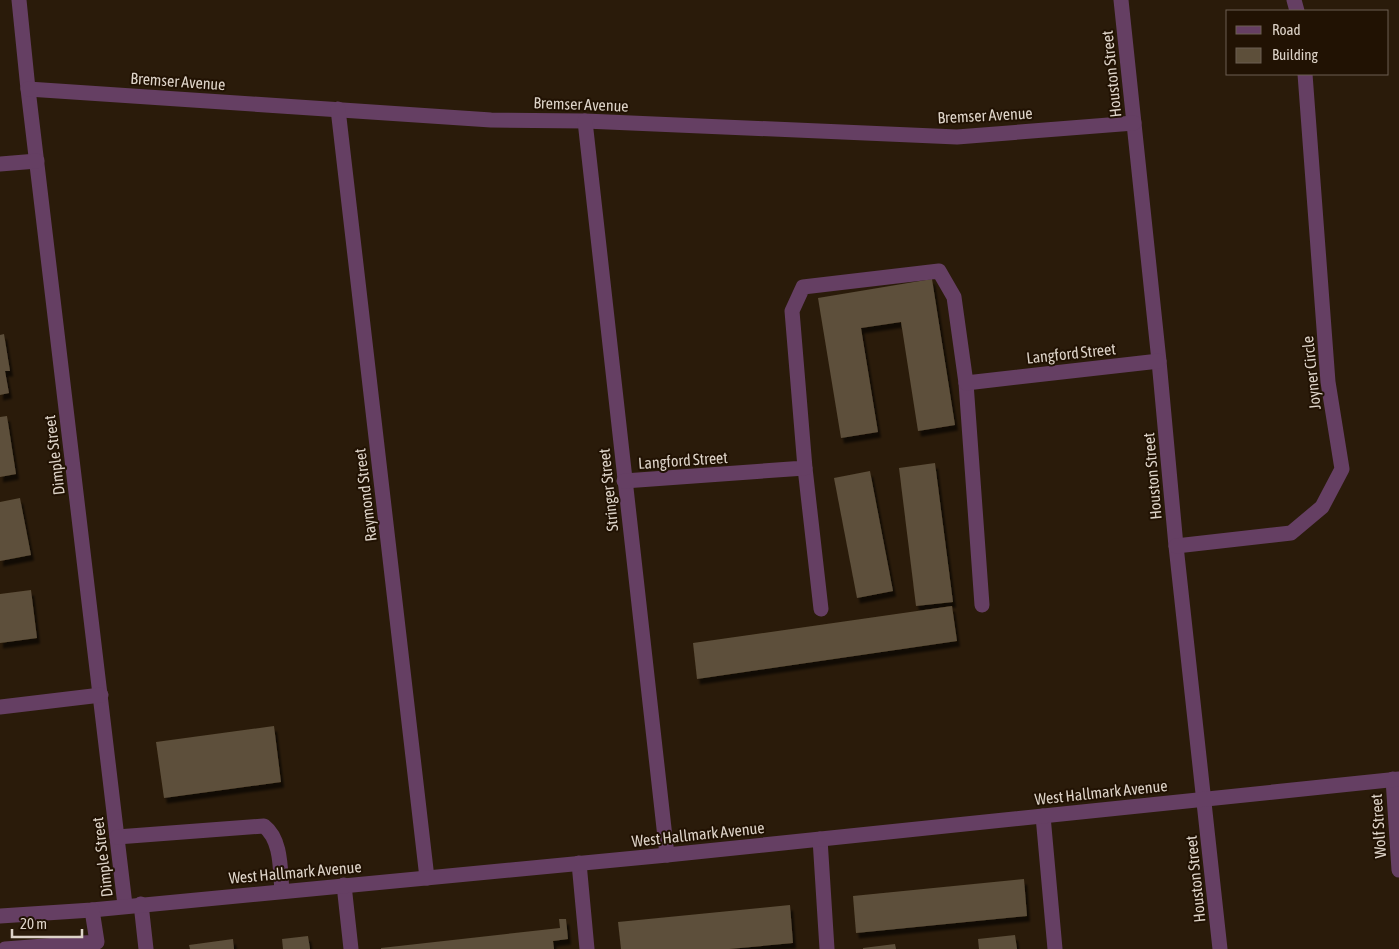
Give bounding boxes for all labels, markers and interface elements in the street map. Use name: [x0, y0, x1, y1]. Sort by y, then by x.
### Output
legend: [1226, 10, 1389, 75]
text: Road: [1272, 21, 1301, 38]
street label: Houston Street: [1097, 29, 1125, 118]
text: Building: [1272, 46, 1318, 63]
street label: Bremser Avenue: [130, 69, 226, 93]
street label: Bremser Avenue: [533, 93, 629, 115]
street label: Bremser Avenue: [937, 104, 1033, 126]
street label: Joyner Circle: [1298, 335, 1325, 411]
street label: Langford Street: [1025, 339, 1117, 368]
street label: Dimple Street: [40, 414, 69, 496]
street label: Houston Street: [1139, 431, 1165, 520]
street label: Raymond Street: [350, 447, 381, 543]
street label: Stringer Street: [595, 447, 622, 532]
street label: Langford Street: [638, 448, 729, 473]
street label: West Hallmark Avenue: [1034, 776, 1168, 808]
street label: Wolf Street: [1367, 793, 1389, 859]
street label: Dimple Street: [88, 816, 117, 898]
street label: West Hallmark Avenue: [631, 818, 765, 850]
street label: Houston Street: [1181, 834, 1209, 923]
street label: West Hallmark Avenue: [228, 857, 362, 887]
scale bar: [12, 906, 82, 938]
text: 20 m: [20, 915, 47, 932]

